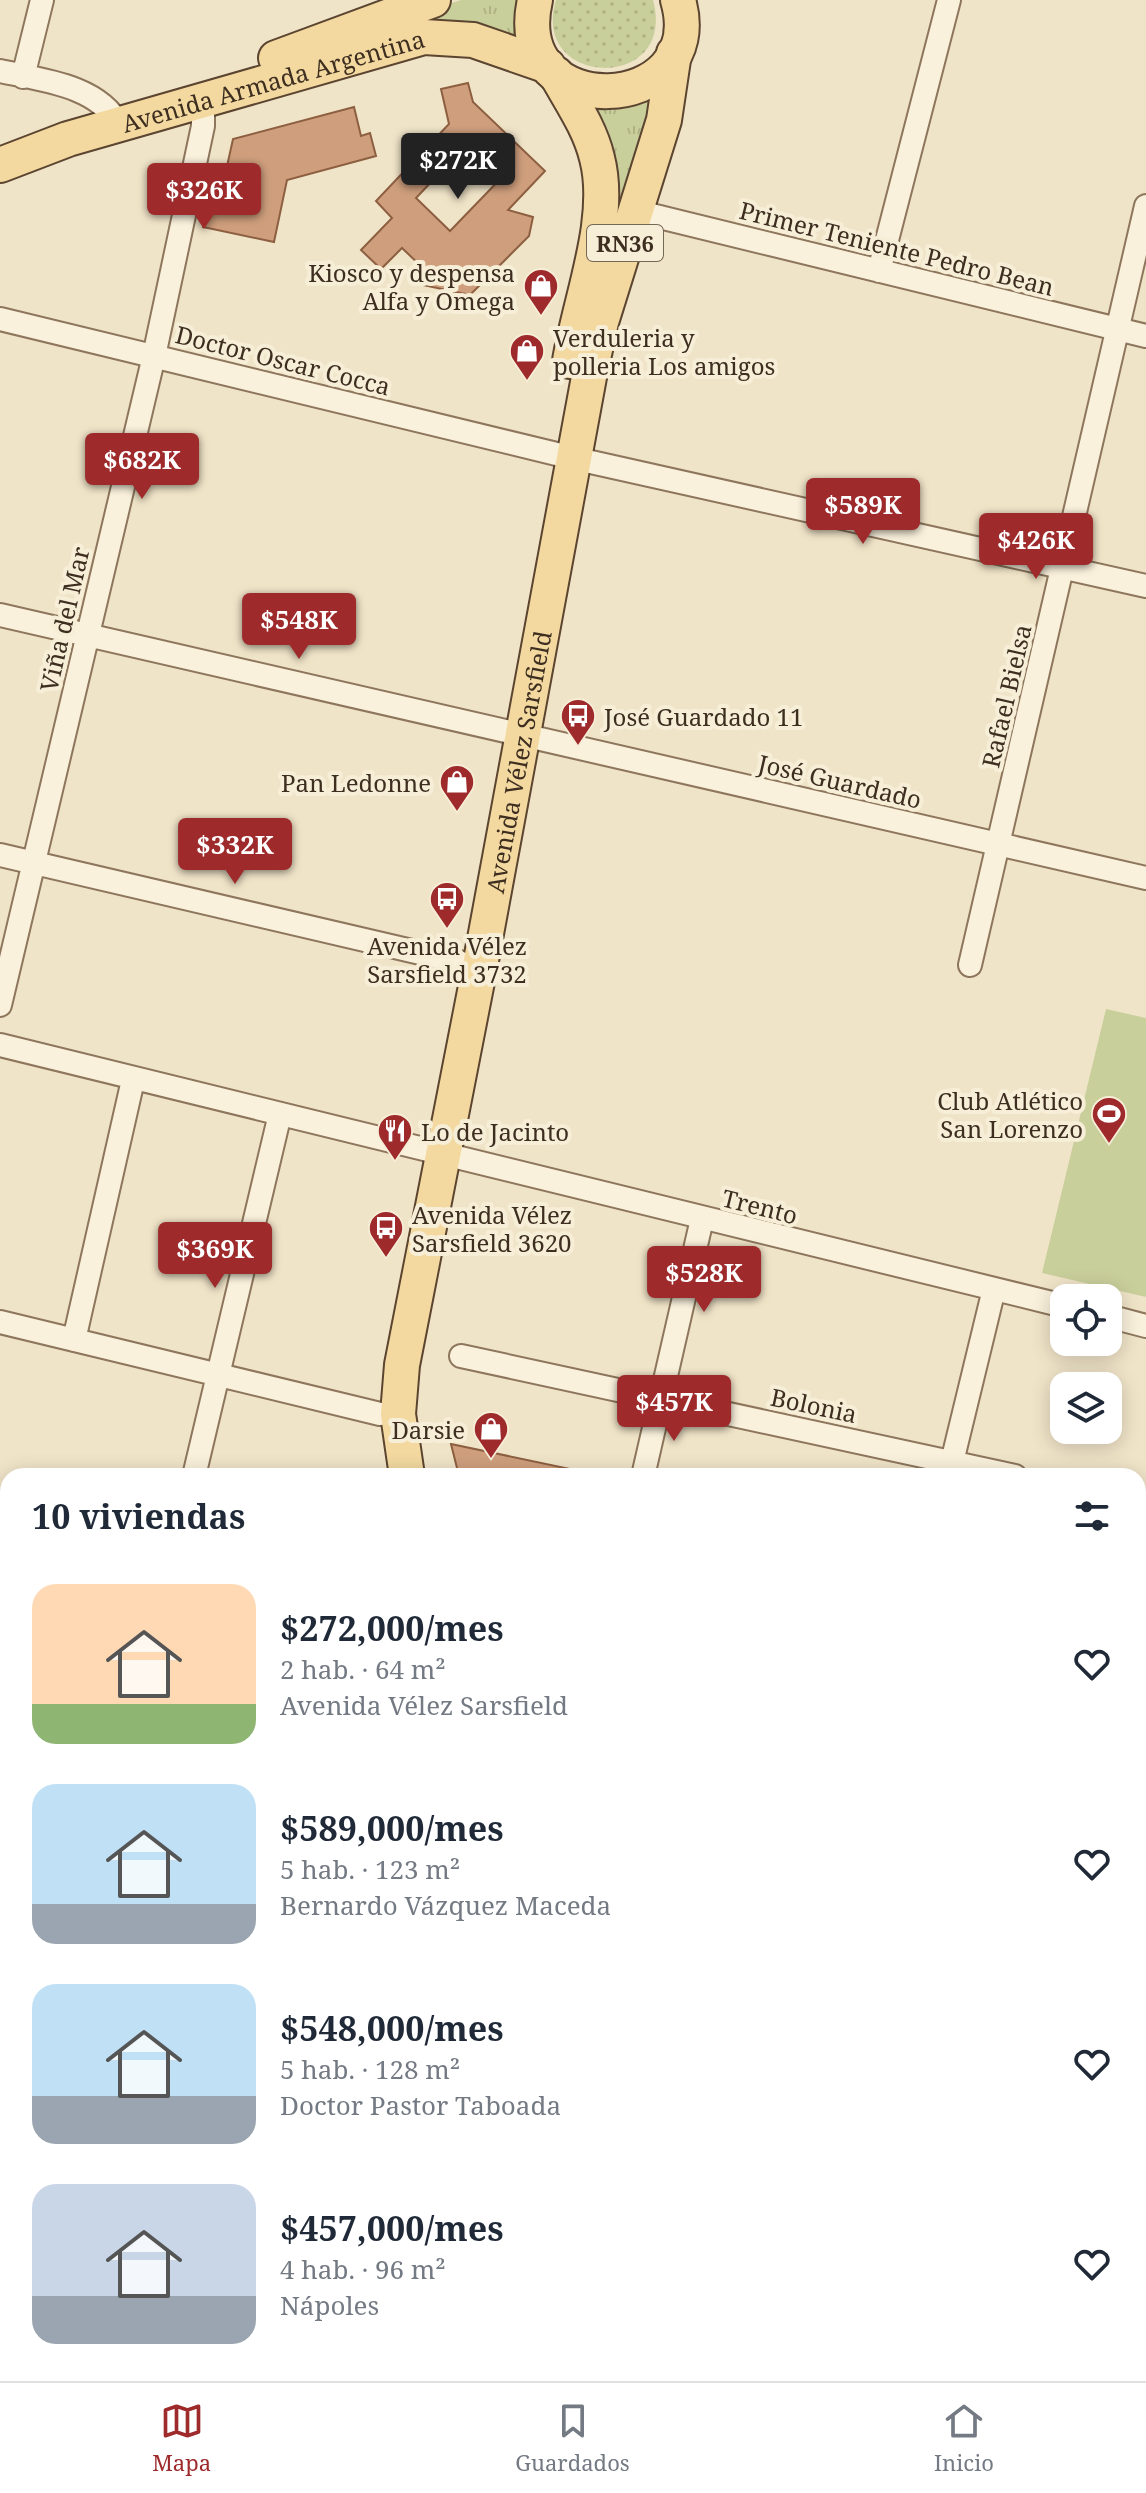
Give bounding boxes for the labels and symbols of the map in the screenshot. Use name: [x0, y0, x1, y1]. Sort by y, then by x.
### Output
street label: Avenida Armada Argentina: [118, 21, 428, 139]
pin: $272K: [402, 133, 514, 201]
pin: $326K: [148, 163, 260, 231]
street label: Primer Teniente Pedro Bean: [736, 193, 1058, 303]
road number: RN36: [587, 225, 663, 261]
place label: Kiosco y despensa Alfa y Omega: [308, 256, 515, 317]
shop icon: Kiosco y despensa Alfa y Omega: [522, 267, 560, 317]
street label: Doctor Oscar Cocca: [172, 317, 394, 403]
place label: Verduleria y polleria Los amigos: [553, 321, 775, 382]
shop icon: Verduleria y polleria Los amigos: [508, 332, 546, 382]
pin: $682K: [86, 433, 198, 501]
pin: $589K: [807, 478, 919, 546]
pin: $426K: [980, 513, 1092, 581]
street label: Viña del Mar: [31, 543, 97, 695]
pin: $548K: [243, 593, 355, 661]
street label: Rafael Bielsa: [973, 621, 1039, 771]
street label: Avenida Vélez Sarsfield: [477, 628, 558, 896]
bus stop icon: José Guardado 11: [559, 697, 597, 747]
place label: José Guardado 11: [603, 700, 803, 733]
street label: José Guardado: [754, 746, 925, 816]
shop icon: Pan Ledonne: [438, 763, 476, 813]
place label: Pan Ledonne: [281, 766, 431, 799]
pin: $332K: [179, 818, 291, 886]
bus stop icon: Avenida Vélez Sarsfield 3732: [428, 880, 466, 930]
place label: Avenida Vélez Sarsfield 3732: [367, 929, 527, 990]
place label: Club Atlético San Lorenzo: [937, 1084, 1083, 1145]
sports icon: Club Atlético San Lorenzo: [1090, 1095, 1128, 1145]
restaurant icon: Lo de Jacinto: [376, 1112, 414, 1162]
place label: Lo de Jacinto: [421, 1115, 569, 1148]
street label: Trento: [719, 1181, 801, 1231]
place label: Avenida Vélez Sarsfield 3620: [412, 1198, 572, 1259]
bus stop icon: Avenida Vélez Sarsfield 3620: [367, 1209, 405, 1259]
pin: $369K: [159, 1222, 271, 1290]
pin: $528K: [648, 1246, 760, 1314]
pin: $457K: [618, 1375, 730, 1443]
street label: Bolonia: [768, 1380, 860, 1430]
shop icon: Darsie: [472, 1410, 510, 1460]
place label: Darsie: [391, 1413, 465, 1446]

